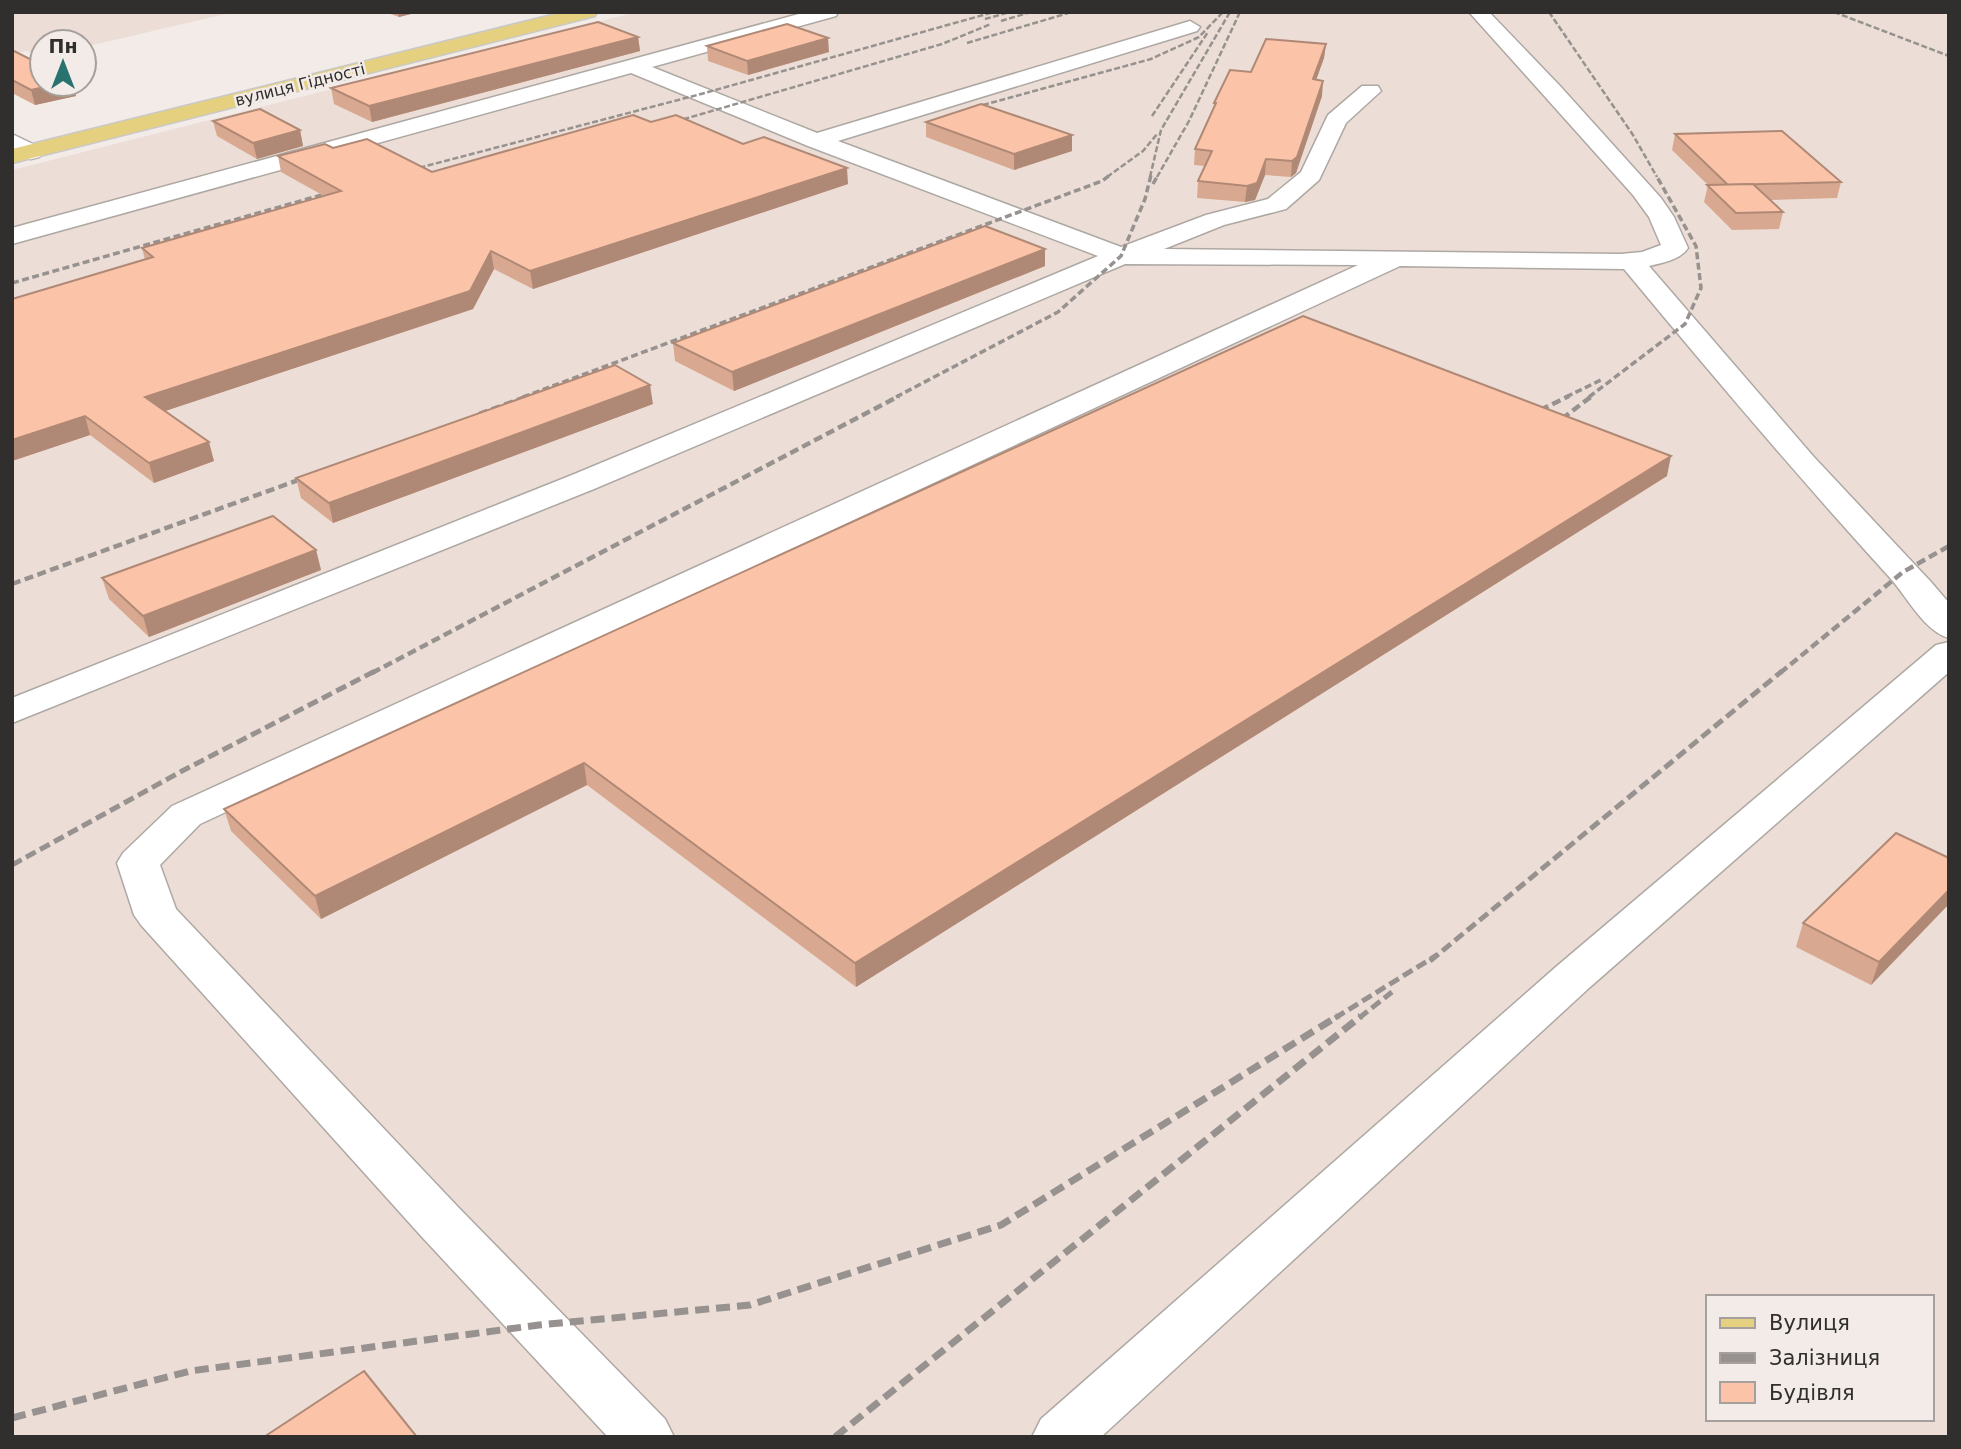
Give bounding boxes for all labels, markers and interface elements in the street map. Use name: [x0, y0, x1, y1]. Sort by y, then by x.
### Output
north arrow: [28, 28, 98, 98]
text: Пн: [48, 35, 78, 57]
street label: вулиця Гідності: [233, 59, 367, 110]
legend: [1706, 1295, 1933, 1421]
text: Вулиця: [1769, 1311, 1850, 1335]
text: Залізниця: [1769, 1346, 1880, 1370]
text: Будівля: [1769, 1381, 1855, 1405]

